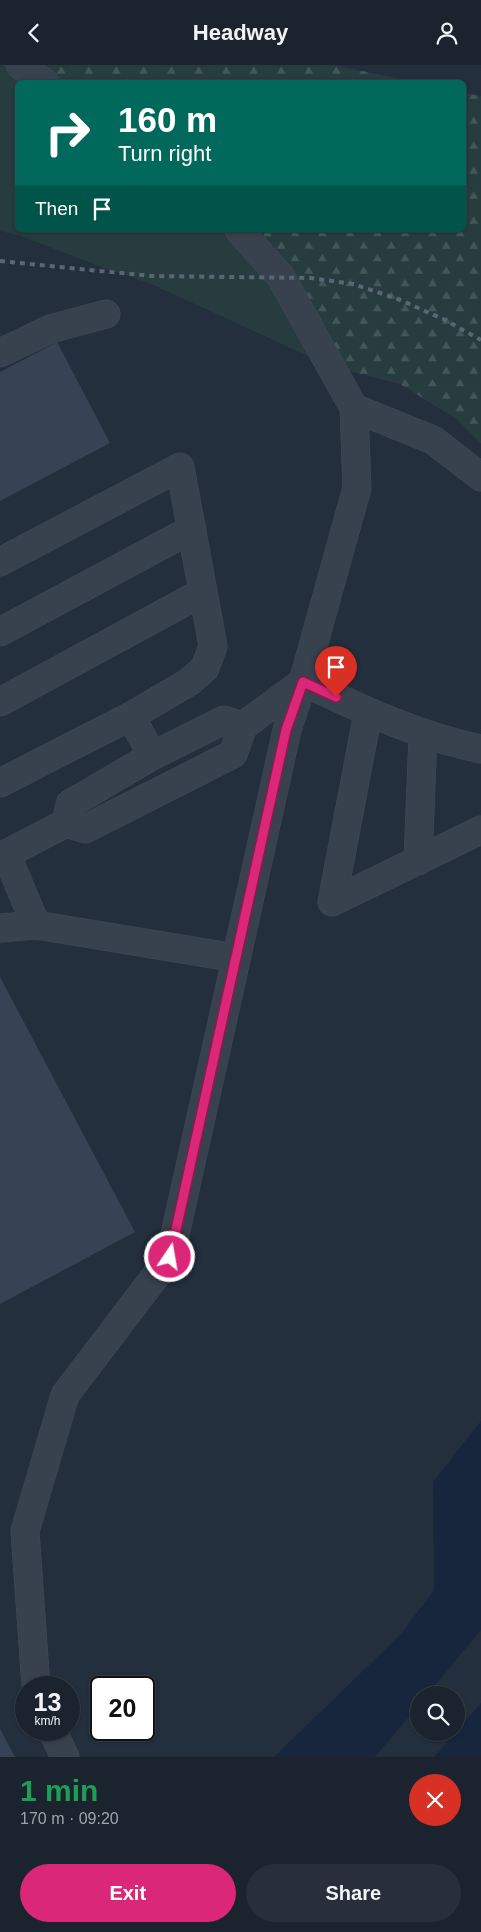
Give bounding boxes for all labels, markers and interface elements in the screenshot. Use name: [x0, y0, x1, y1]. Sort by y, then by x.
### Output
icon: back: [20, 19, 48, 47]
icon: person: [433, 19, 461, 47]
text: Headway: [193, 20, 288, 45]
icon: right: [35, 100, 100, 165]
text: 160 m: [118, 100, 217, 139]
text: Turn right: [118, 141, 211, 166]
icon: arrive: [88, 195, 116, 223]
text: Then: [35, 198, 78, 219]
pin: [315, 646, 357, 697]
icon: arrive: [322, 653, 350, 681]
position arrow: [143, 1230, 195, 1282]
speed limit sign: 20: [90, 1676, 155, 1741]
map controls: [410, 1686, 465, 1741]
button: search: [410, 1686, 465, 1741]
text: 13: [34, 1688, 61, 1716]
text: km/h: [34, 1714, 61, 1728]
text: 1 min: [20, 1774, 98, 1807]
button: close: [409, 1774, 461, 1826]
text: 170 m · 09:20: [20, 1810, 119, 1827]
button: Exit: [20, 1864, 236, 1922]
button: Share: [246, 1864, 461, 1922]

